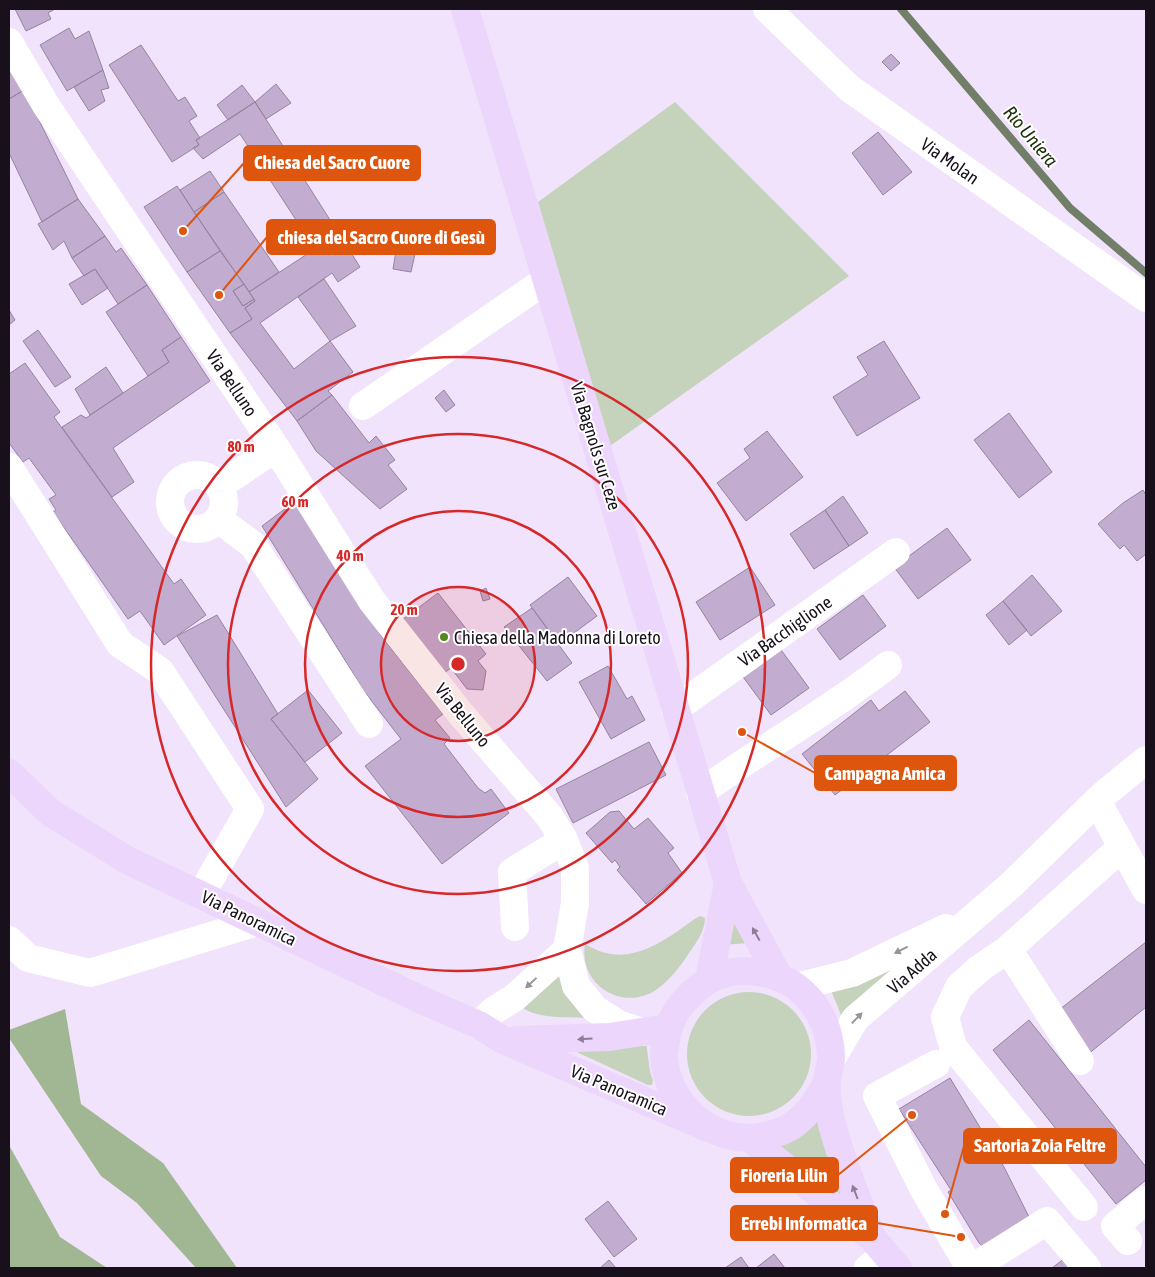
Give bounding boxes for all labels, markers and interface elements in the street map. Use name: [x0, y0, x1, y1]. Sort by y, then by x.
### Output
water label: Rio Uniera: [999, 101, 1063, 171]
street label: Via Molan: [917, 133, 983, 189]
callout: Chiesa del Sacro Cuore: [244, 146, 420, 180]
text: Chiesa del Sacro Cuore: [254, 151, 410, 173]
callout: chiesa del Sacro Cuore di Gesù: [267, 220, 495, 254]
text: chiesa del Sacro Cuore di Gesù: [277, 226, 485, 248]
street label: Via Belluno: [202, 346, 262, 420]
street label: Via Bagnols sur Ceze: [567, 379, 625, 513]
text: 80 m: [228, 438, 255, 455]
text: 60 m: [282, 493, 309, 510]
text: 40 m: [336, 547, 364, 564]
street label: Via Bacchiglione: [734, 591, 836, 671]
text: 20 m: [391, 601, 418, 618]
place label: Chiesa della Madonna di Loreto: [454, 627, 661, 648]
marker: Chiesa della Madonna di Loreto: [438, 631, 450, 643]
centre of rings: [449, 655, 467, 673]
street label: Via Belluno: [431, 679, 495, 751]
callout: Campagna Amica: [815, 756, 956, 790]
text: Campagna Amica: [825, 762, 946, 784]
street label: Via Panoramica: [198, 886, 300, 950]
one-way arrow: [752, 927, 760, 941]
street label: Via Adda: [883, 944, 941, 998]
one-way arrow: [894, 946, 909, 954]
one-way arrow: [525, 977, 537, 989]
one-way arrow: [851, 1013, 863, 1025]
one-way arrow: [577, 1035, 593, 1043]
street label: Via Panoramica: [567, 1060, 671, 1120]
callout: Sartoria Zoia Feltre: [964, 1129, 1116, 1163]
text: Sartoria Zoia Feltre: [974, 1134, 1106, 1156]
callout: Fioreria Lilin: [731, 1158, 838, 1192]
text: Fioreria Lilin: [741, 1164, 827, 1186]
one-way arrow: [851, 1185, 858, 1200]
callout: Errebi Informatica: [731, 1206, 877, 1240]
text: Errebi Informatica: [741, 1212, 867, 1234]

